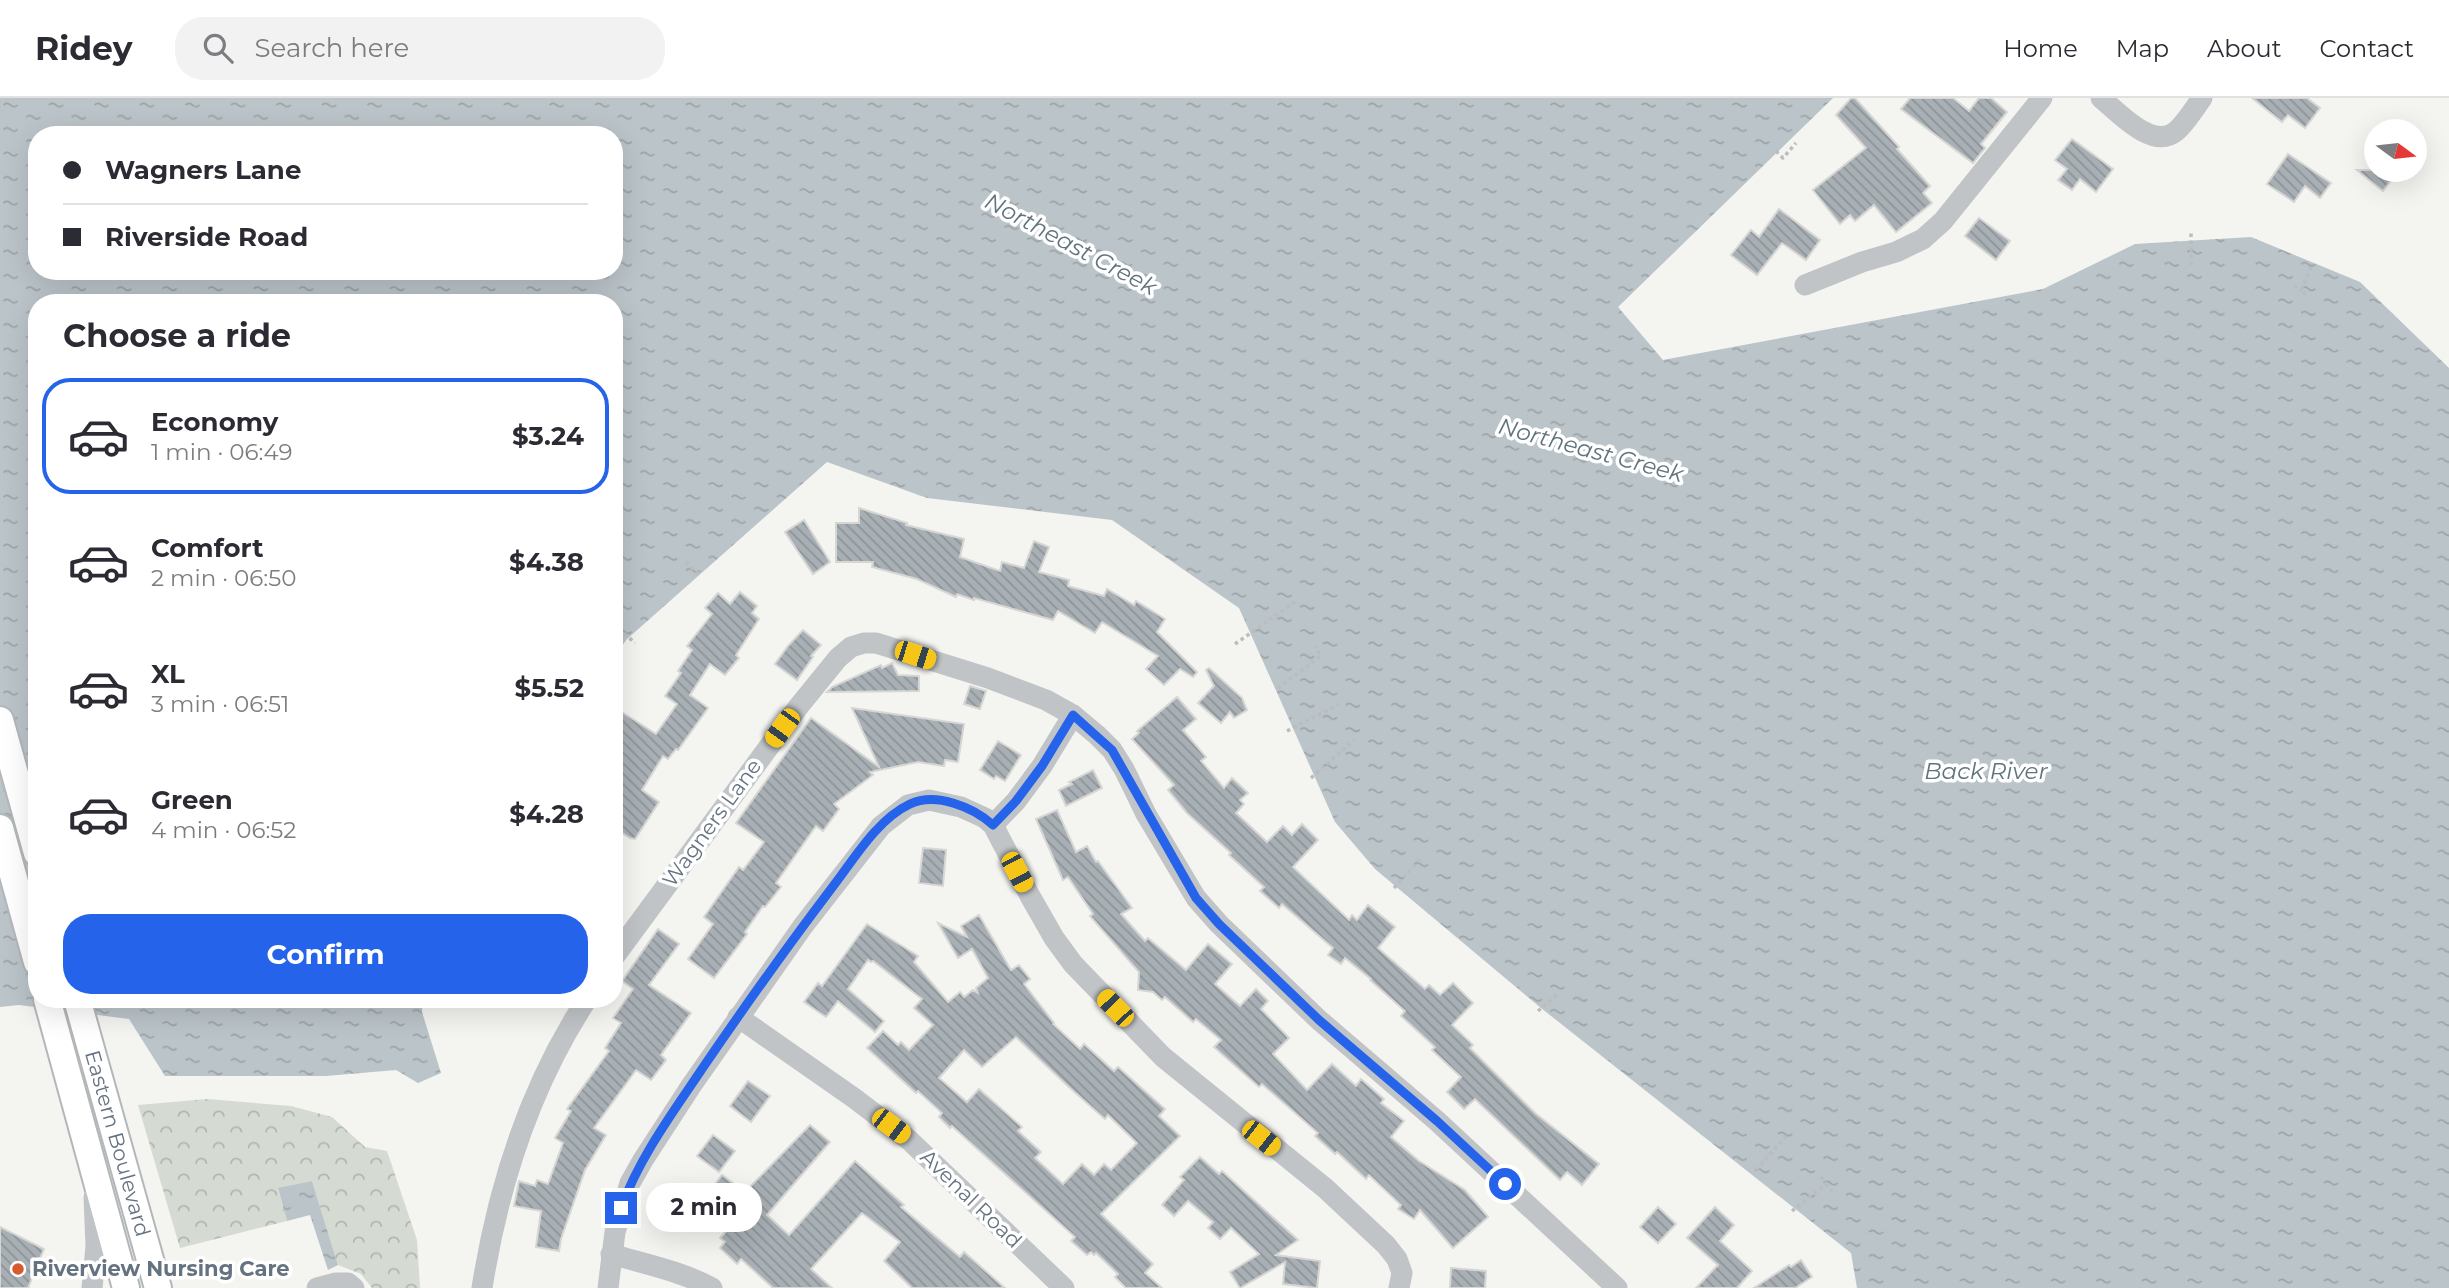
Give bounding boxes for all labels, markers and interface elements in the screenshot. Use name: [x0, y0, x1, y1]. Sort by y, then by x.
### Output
search box: [175, 17, 665, 80]
text: Ridey: [35, 28, 133, 68]
icon: search: [199, 29, 237, 67]
text: Search here: [255, 32, 409, 64]
text: Home: [2003, 34, 2078, 63]
text: Map: [2116, 34, 2169, 63]
text: About: [2207, 34, 2281, 63]
text: Contact: [2319, 34, 2414, 63]
north arrow: [2364, 119, 2427, 182]
map controls: [2364, 119, 2427, 182]
text: Wagners Lane: [105, 154, 301, 186]
water label: Northeast Creek: [980, 187, 1163, 302]
text: Riverside Road: [105, 221, 308, 253]
text: Choose a ride: [63, 316, 291, 355]
icon: car: [67, 405, 130, 468]
text: Economy: [151, 406, 278, 438]
water label: Northeast Creek: [1495, 412, 1688, 489]
text: $3.24: [512, 420, 584, 452]
text: 1 min · 06:49: [151, 438, 292, 466]
icon: car: [67, 531, 130, 594]
text: Comfort: [151, 532, 263, 564]
text: $4.38: [509, 546, 584, 578]
text: 2 min · 06:50: [151, 564, 296, 592]
car: [892, 639, 939, 671]
icon: car: [67, 657, 130, 720]
text: XL: [151, 658, 185, 690]
text: $5.52: [514, 672, 584, 704]
text: 3 min · 06:51: [151, 690, 289, 718]
car: [762, 705, 803, 751]
street label: Wagners Lane: [657, 754, 766, 891]
water label: Back River: [1924, 757, 2048, 785]
icon: car: [67, 783, 130, 846]
text: Green: [151, 784, 233, 816]
text: $4.28: [509, 798, 584, 830]
text: 4 min · 06:52: [151, 816, 296, 844]
car: [998, 849, 1037, 895]
button: Confirm: [63, 914, 588, 994]
car: [1093, 986, 1138, 1030]
street label: Eastern Boulevard: [80, 1047, 156, 1239]
car: [868, 1105, 915, 1147]
car: [1238, 1117, 1285, 1159]
street label: Avenal Road: [916, 1144, 1027, 1253]
route start: [1489, 1168, 1521, 1200]
callout: 2 min: [646, 1184, 761, 1232]
route end: [605, 1192, 637, 1224]
text: 2 min: [670, 1193, 738, 1221]
place label: Riverview Nursing Care: [32, 1256, 290, 1281]
marker: Riverview Nursing Care: [10, 1261, 26, 1277]

